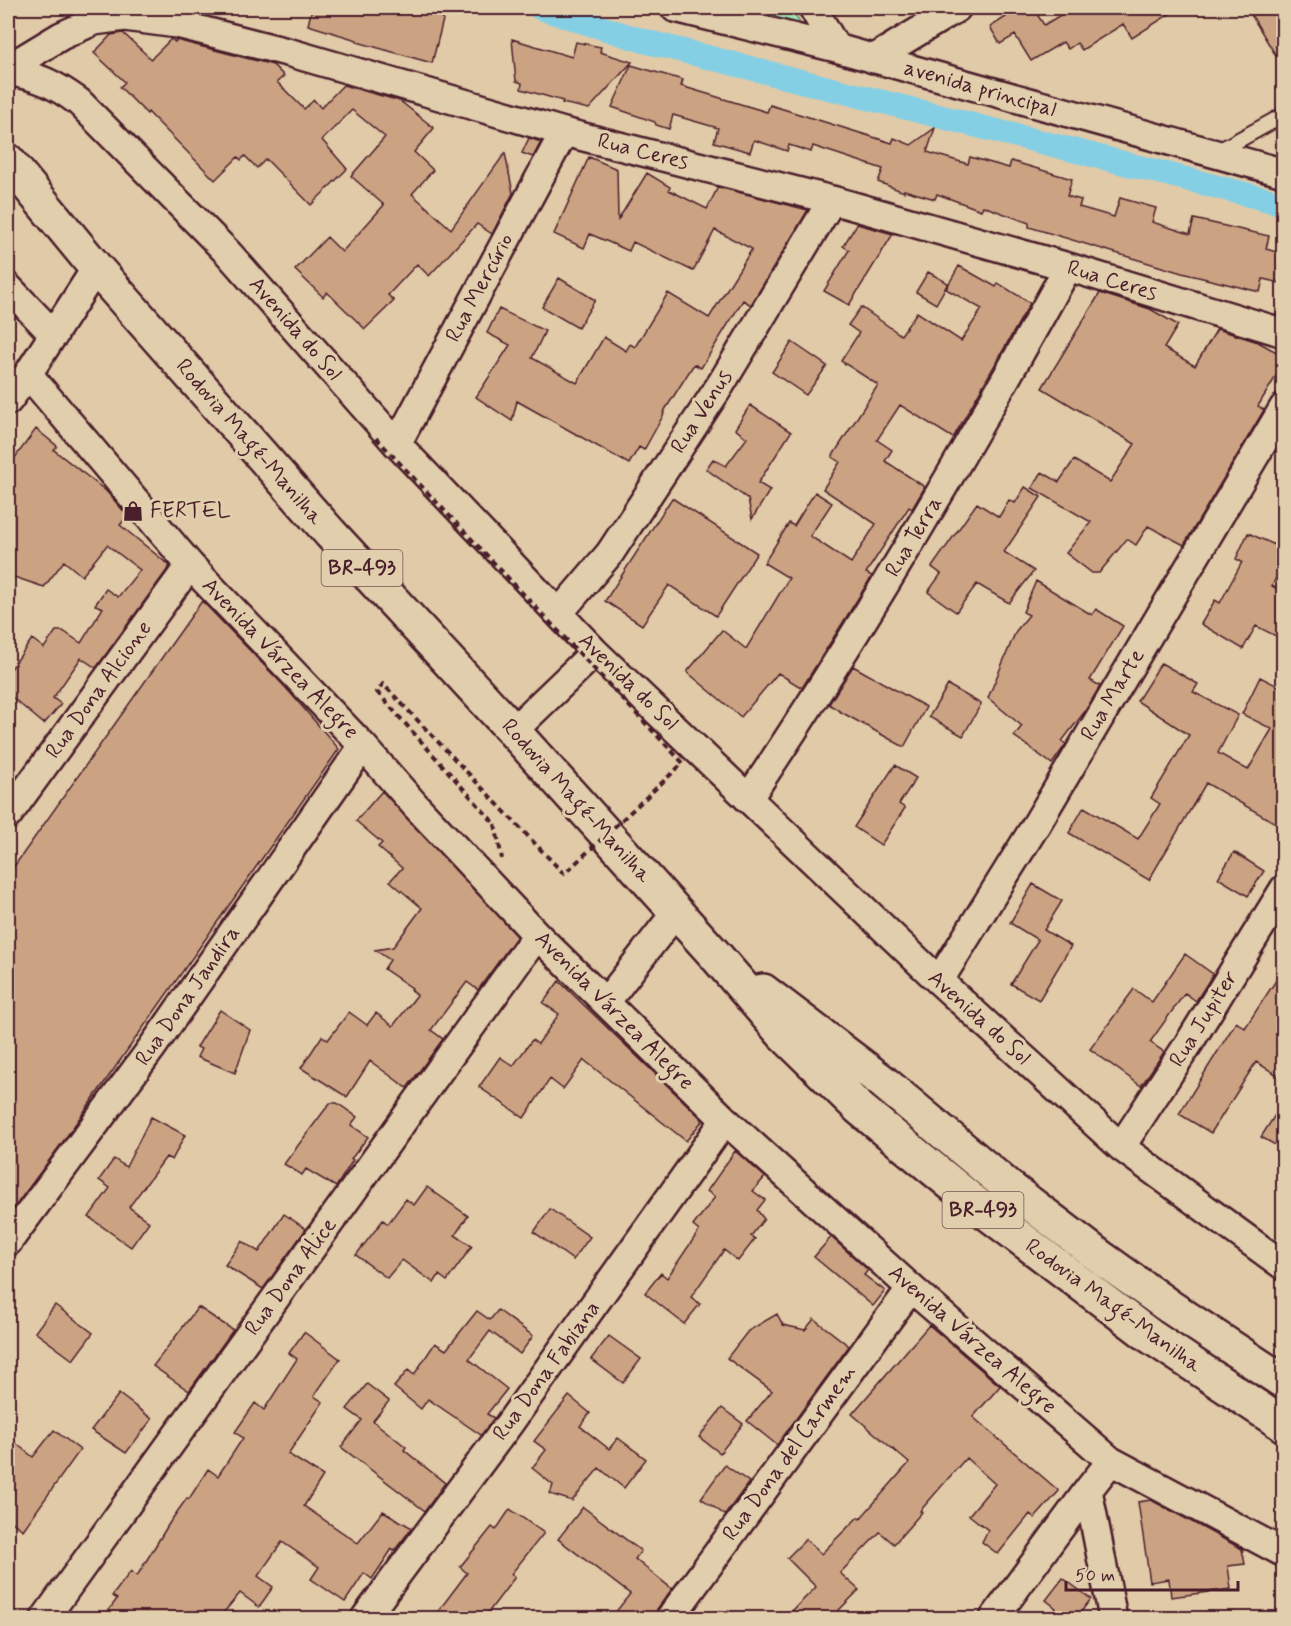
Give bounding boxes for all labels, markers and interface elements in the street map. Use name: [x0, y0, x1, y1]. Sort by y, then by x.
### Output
street label: avenida principal: [901, 54, 1059, 124]
street label: Rua Ceres: [595, 127, 692, 177]
street label: Rua Mercúrio: [440, 229, 520, 347]
street label: Rua Ceres: [1064, 254, 1161, 308]
street label: Avenida do Sol: [242, 271, 348, 387]
street label: Rodovia Magé-Manilha: [167, 353, 329, 533]
street label: Rua Venus: [665, 365, 740, 459]
street label: Rua Terra: [879, 492, 949, 582]
place label: FERTEL: [150, 497, 231, 525]
shop icon: FERTEL: [121, 499, 145, 523]
road number: BR-493: [322, 550, 403, 586]
street label: Avenida Várzea Alegre: [193, 572, 364, 748]
street label: Rua Dona Alcione: [40, 615, 158, 765]
street label: Avenida do Sol: [572, 627, 684, 737]
street label: Rua Marte: [1075, 644, 1151, 746]
street label: Rodovia Magé-Manilha: [493, 713, 658, 891]
street label: Rua Dona Jandira: [129, 921, 247, 1071]
street label: Avenida Várzea Alegre: [526, 925, 700, 1099]
street label: Avenida do Sol: [922, 964, 1036, 1072]
street label: Rua Jupiter: [1163, 966, 1245, 1072]
road number: BR-493: [942, 1192, 1024, 1228]
street label: Rua Dona Alice: [239, 1212, 343, 1342]
street label: Rodovia Magé-Manilha: [1018, 1233, 1207, 1382]
street label: Avenida Várzea Alegre: [880, 1259, 1062, 1423]
street label: Rua Dona Fabiana: [487, 1296, 607, 1446]
street label: Rua Dona del Carmem: [717, 1359, 863, 1547]
scale bar: [1066, 1554, 1238, 1592]
text: 50 m: [1075, 1564, 1115, 1588]

